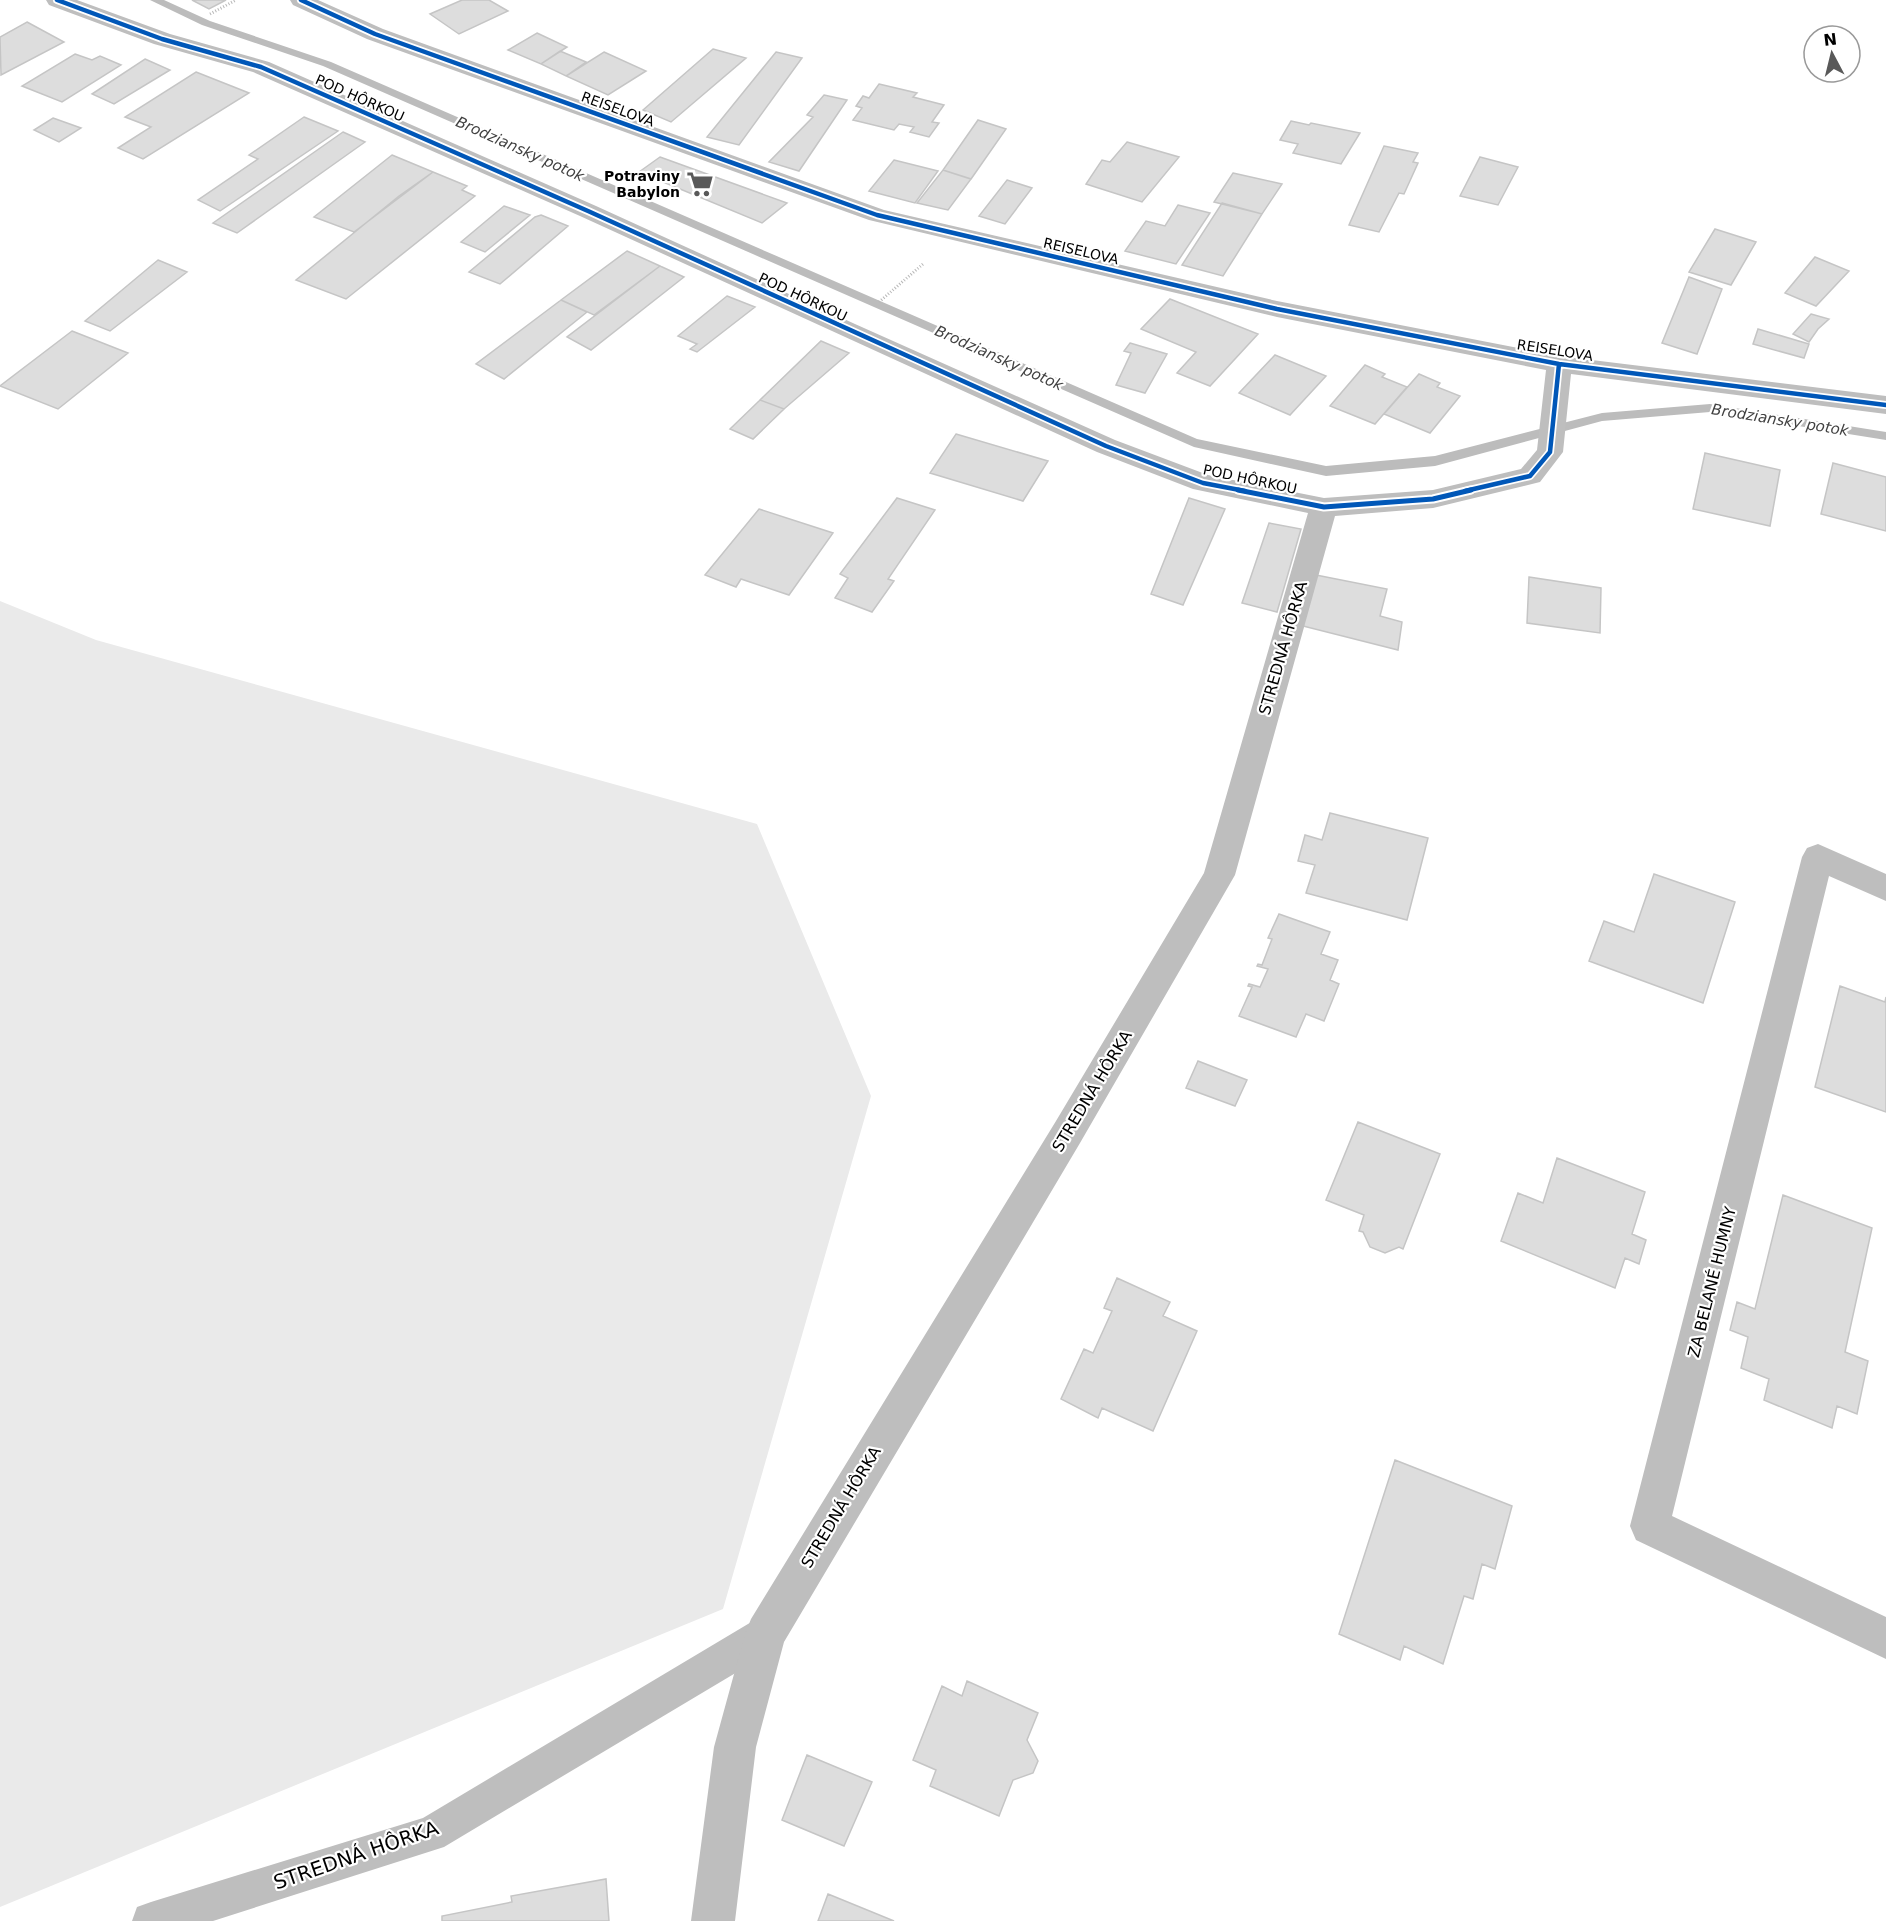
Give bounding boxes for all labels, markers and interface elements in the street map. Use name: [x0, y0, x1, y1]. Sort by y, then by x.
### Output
north arrow: [1802, 24, 1862, 84]
text: N: [1822, 29, 1838, 50]
street label: POD HÔRKOU: [313, 70, 407, 125]
street label: REISELOVA: [579, 88, 657, 130]
water label: Brodziansky potok: [453, 113, 588, 186]
place label: Potraviny Babylon: [604, 168, 680, 200]
supermarket icon: Potraviny Babylon: [685, 169, 715, 199]
street label: REISELOVA: [1042, 235, 1121, 268]
street label: POD HÔRKOU: [756, 269, 850, 324]
water label: Brodziansky potok: [932, 322, 1067, 395]
street label: REISELOVA: [1516, 336, 1595, 364]
water label: Brodziansky potok: [1710, 400, 1851, 440]
street label: POD HÔRKOU: [1202, 460, 1299, 497]
street label: STREDNÁ HÔRKA: [1255, 579, 1311, 717]
street label: STREDNÁ HÔRKA: [1048, 1027, 1136, 1155]
street label: ZA BELANÉ HUMNY: [1684, 1204, 1740, 1359]
street label: STREDNÁ HÔRKA: [797, 1443, 885, 1571]
street label: STREDNÁ HÔRKA: [270, 1815, 442, 1895]

